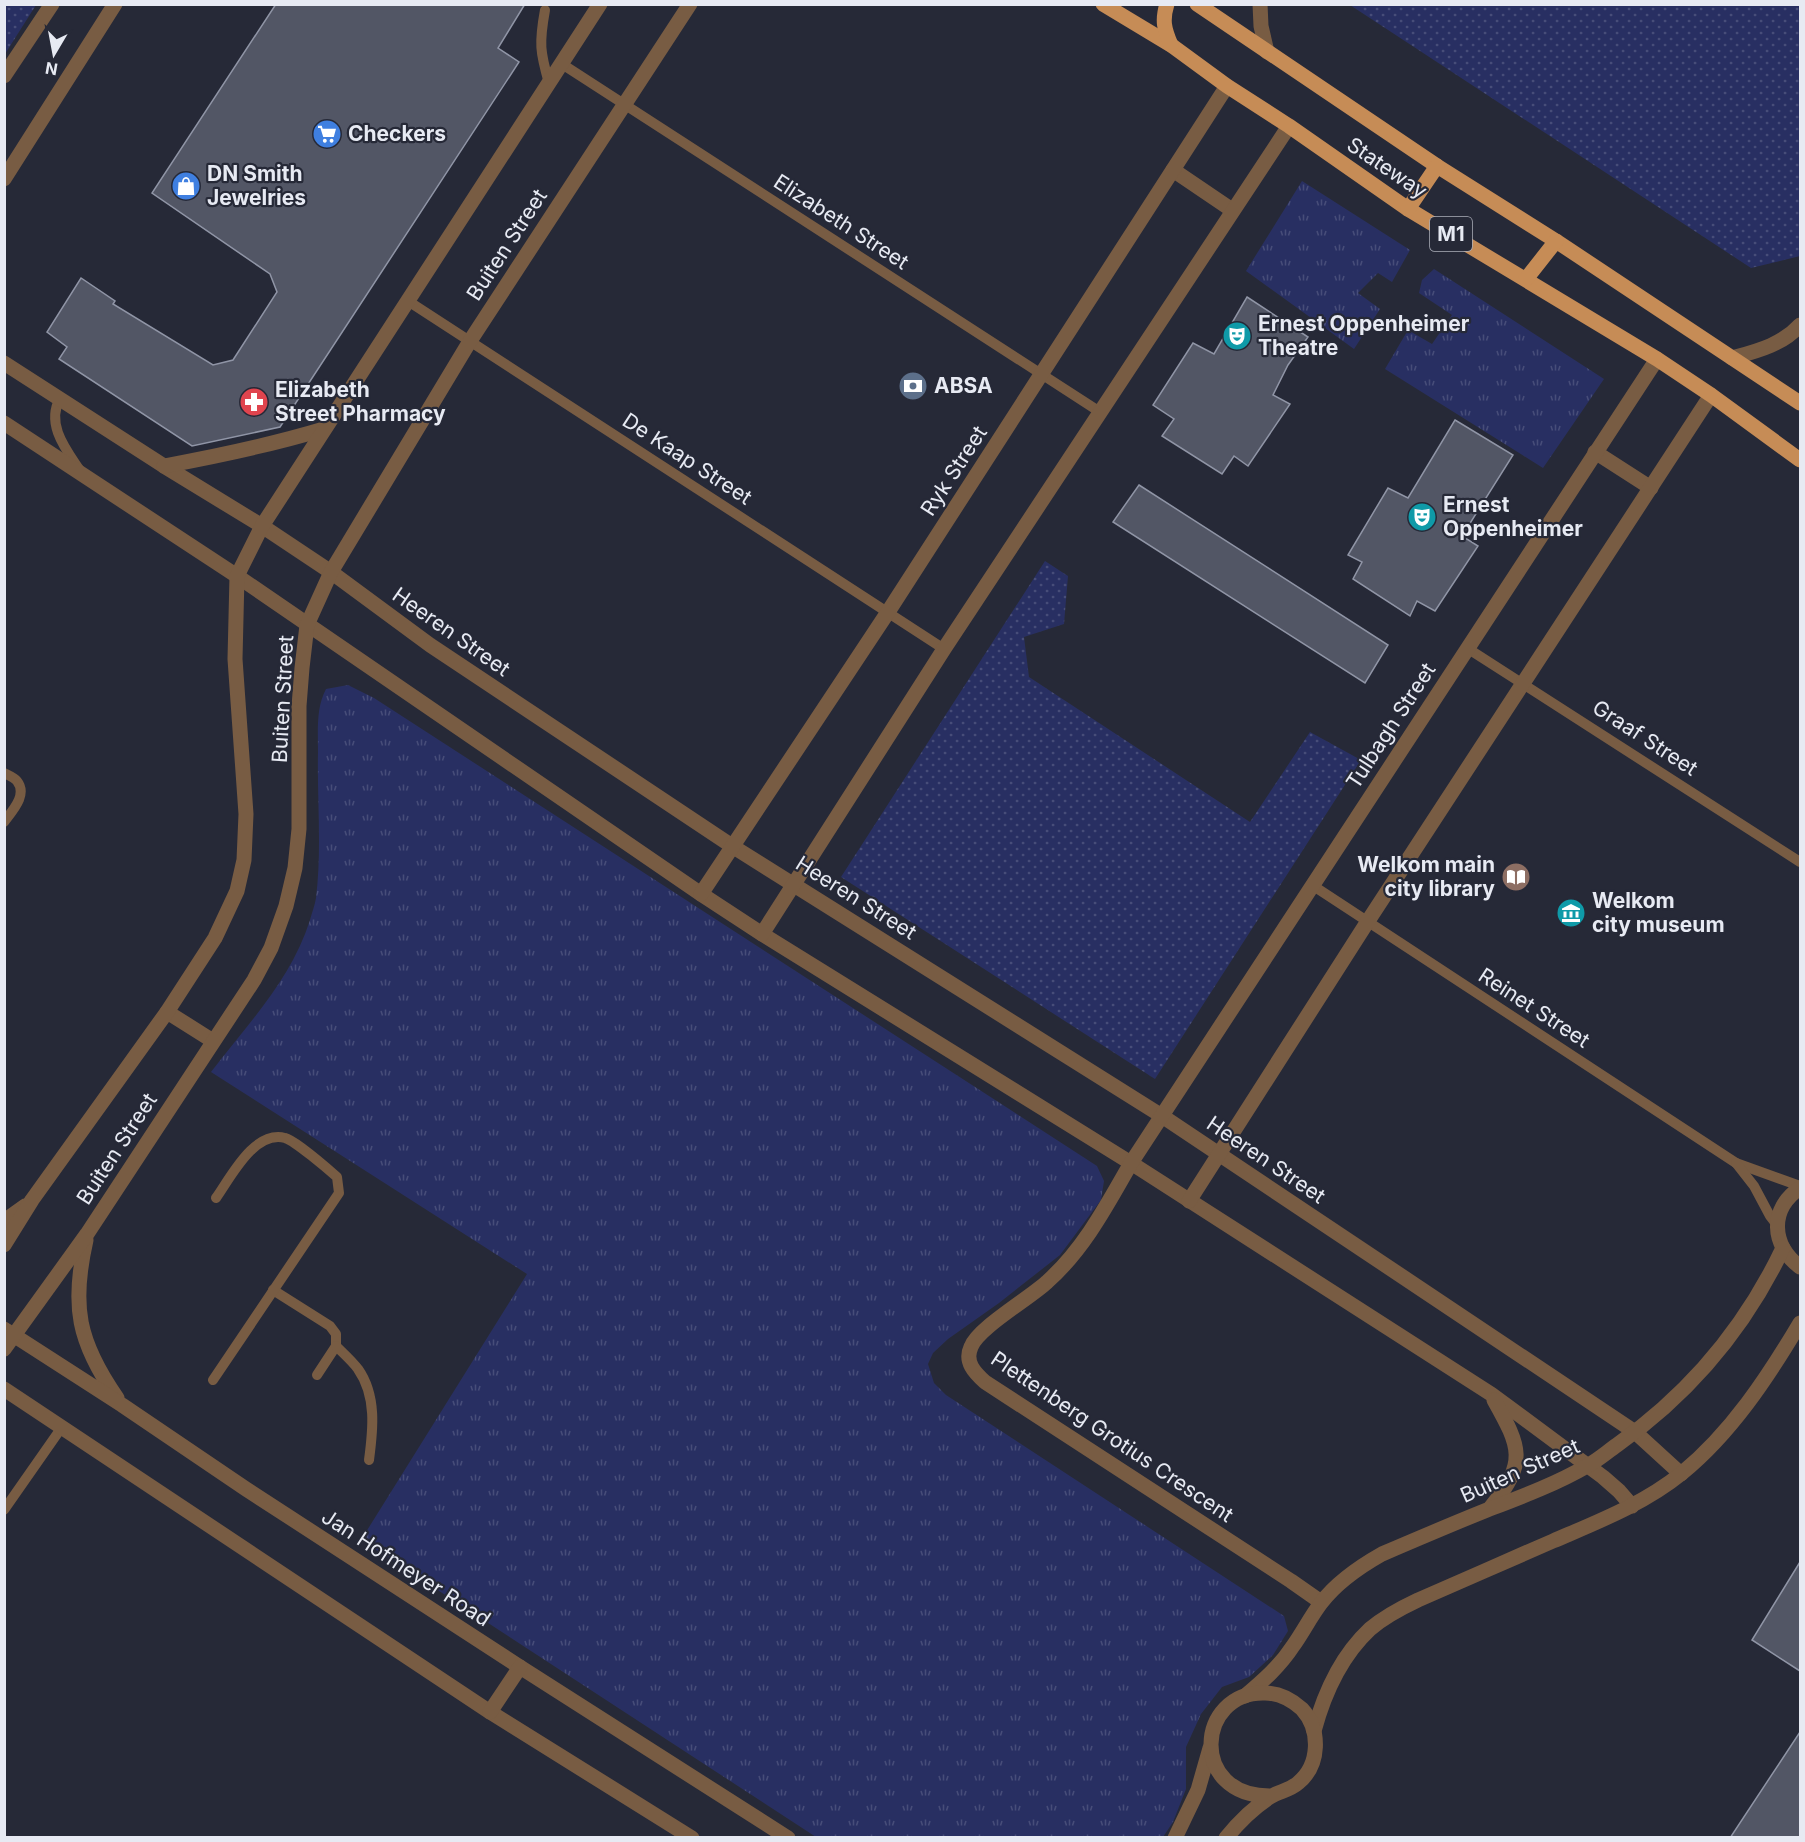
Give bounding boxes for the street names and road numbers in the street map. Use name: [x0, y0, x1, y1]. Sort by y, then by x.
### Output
street label: Stateway: [1342, 132, 1432, 204]
street label: Elizabeth Street: [769, 169, 913, 275]
street label: Buiten Street: [461, 184, 552, 305]
road number: M1: [1430, 217, 1472, 251]
street label: De Kaap Street: [618, 408, 757, 510]
street label: Ryk Street: [915, 421, 992, 520]
street label: Heeren Street: [388, 582, 515, 681]
street label: Buiten Street: [267, 634, 298, 763]
street label: Tulbagh Street: [1341, 658, 1441, 793]
street label: Graaf Street: [1588, 694, 1703, 781]
street label: Heeren Street: [791, 851, 921, 945]
street label: Reinet Street: [1474, 962, 1595, 1053]
street label: Buiten Street: [71, 1088, 162, 1209]
street label: Heeren Street: [1202, 1111, 1330, 1208]
street label: Plettenberg Grotius Crescent: [986, 1346, 1238, 1527]
street label: Buiten Street: [1456, 1433, 1583, 1508]
street label: Jan Hofmeyer Road: [317, 1504, 495, 1632]

